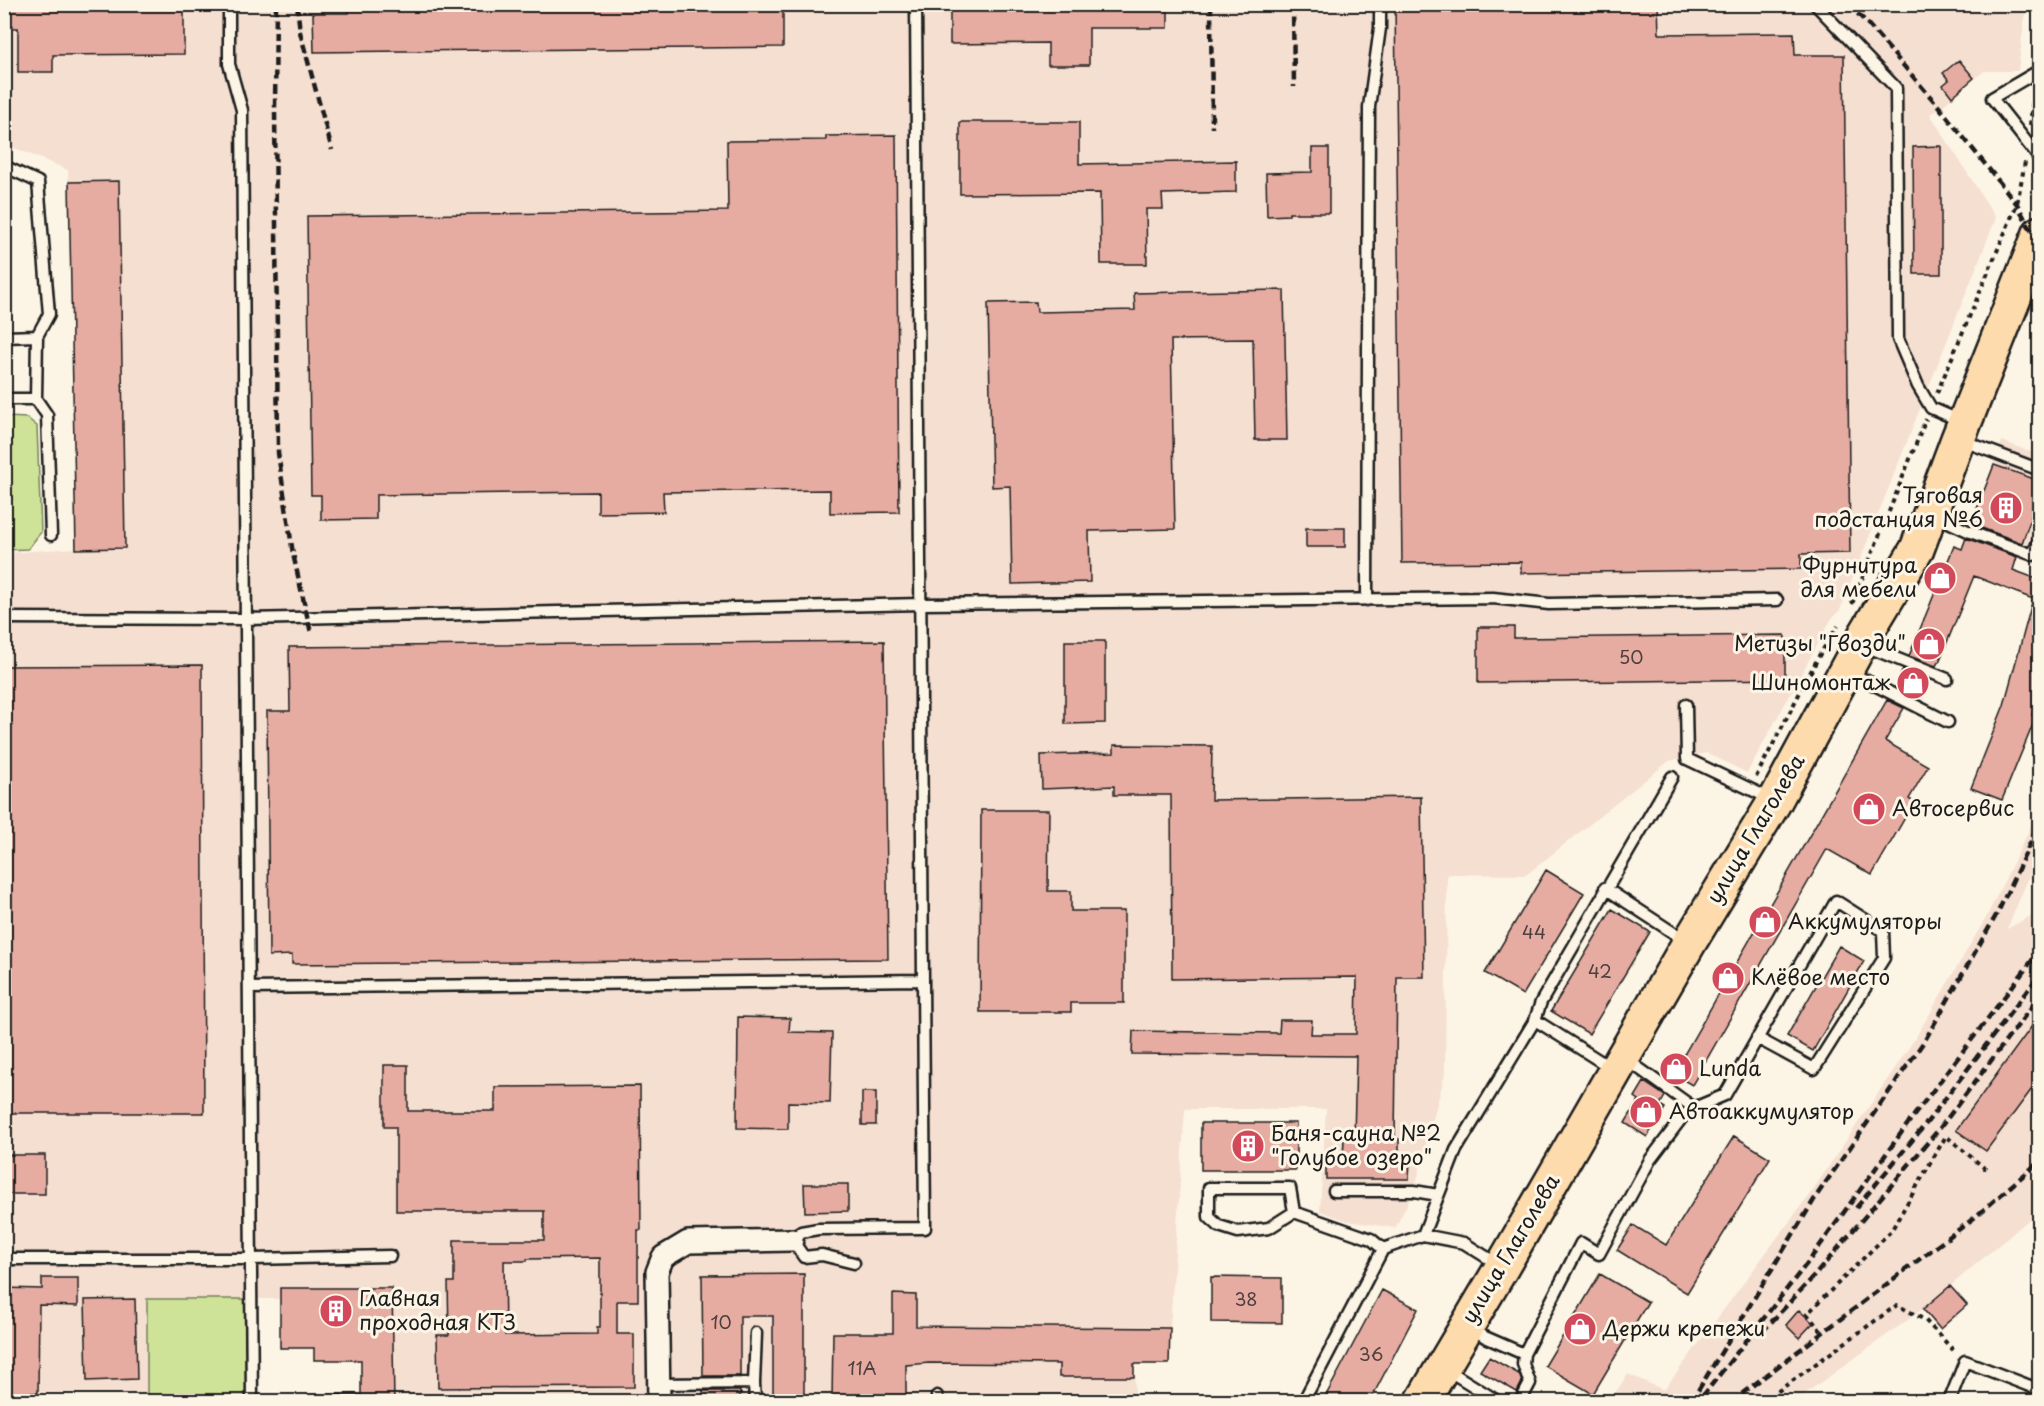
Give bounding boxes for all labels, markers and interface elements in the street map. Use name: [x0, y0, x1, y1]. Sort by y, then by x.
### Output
place label: Тяговая подстанция №6: [1814, 478, 1983, 534]
building icon: Тяговая подстанция №6: [1988, 490, 2024, 526]
place label: Фурнитура для мебели: [1800, 548, 1917, 604]
shop icon: Фурнитура для мебели: [1922, 560, 1958, 596]
place label: Метизы "Гвозди": [1734, 626, 1906, 658]
shop icon: Метизы "Гвозди": [1911, 626, 1947, 662]
house number: 50: [1619, 643, 1643, 670]
place label: Шиномонтаж: [1751, 665, 1891, 697]
shop icon: Шиномонтаж: [1895, 665, 1931, 701]
street label: улица Глаголева: [1697, 747, 1812, 909]
shop icon: Автосервис: [1851, 791, 1887, 827]
place label: Автосервис: [1892, 791, 2014, 823]
shop icon: Аккумуляторы: [1747, 904, 1783, 940]
place label: Аккумуляторы: [1788, 904, 1942, 936]
house number: 44: [1522, 918, 1546, 945]
house number: 42: [1588, 957, 1612, 984]
shop icon: Клёвое место: [1710, 960, 1746, 996]
place label: Клёвое место: [1751, 960, 1890, 992]
shop icon: Lunda: [1658, 1051, 1694, 1087]
place label: Lunda: [1699, 1051, 1761, 1083]
shop icon: Автоаккумулятор: [1628, 1094, 1664, 1130]
place label: Автоаккумулятор: [1669, 1094, 1854, 1126]
place label: Баня-сауна №2 "Голубое озеро": [1271, 1116, 1441, 1172]
building icon: Баня-сауна №2 "Голубое озеро": [1230, 1128, 1266, 1164]
street label: улица Глаголева: [1452, 1167, 1567, 1329]
place label: Главная проходная КТЗ: [359, 1281, 516, 1337]
house number: 38: [1234, 1285, 1258, 1312]
building icon: Главная проходная КТЗ: [318, 1293, 354, 1329]
house number: 10: [710, 1308, 732, 1335]
shop icon: Держи крепежи: [1562, 1311, 1598, 1347]
place label: Держи крепежи: [1602, 1311, 1765, 1343]
house number: 36: [1359, 1340, 1383, 1367]
house number: 11А: [848, 1354, 877, 1381]

